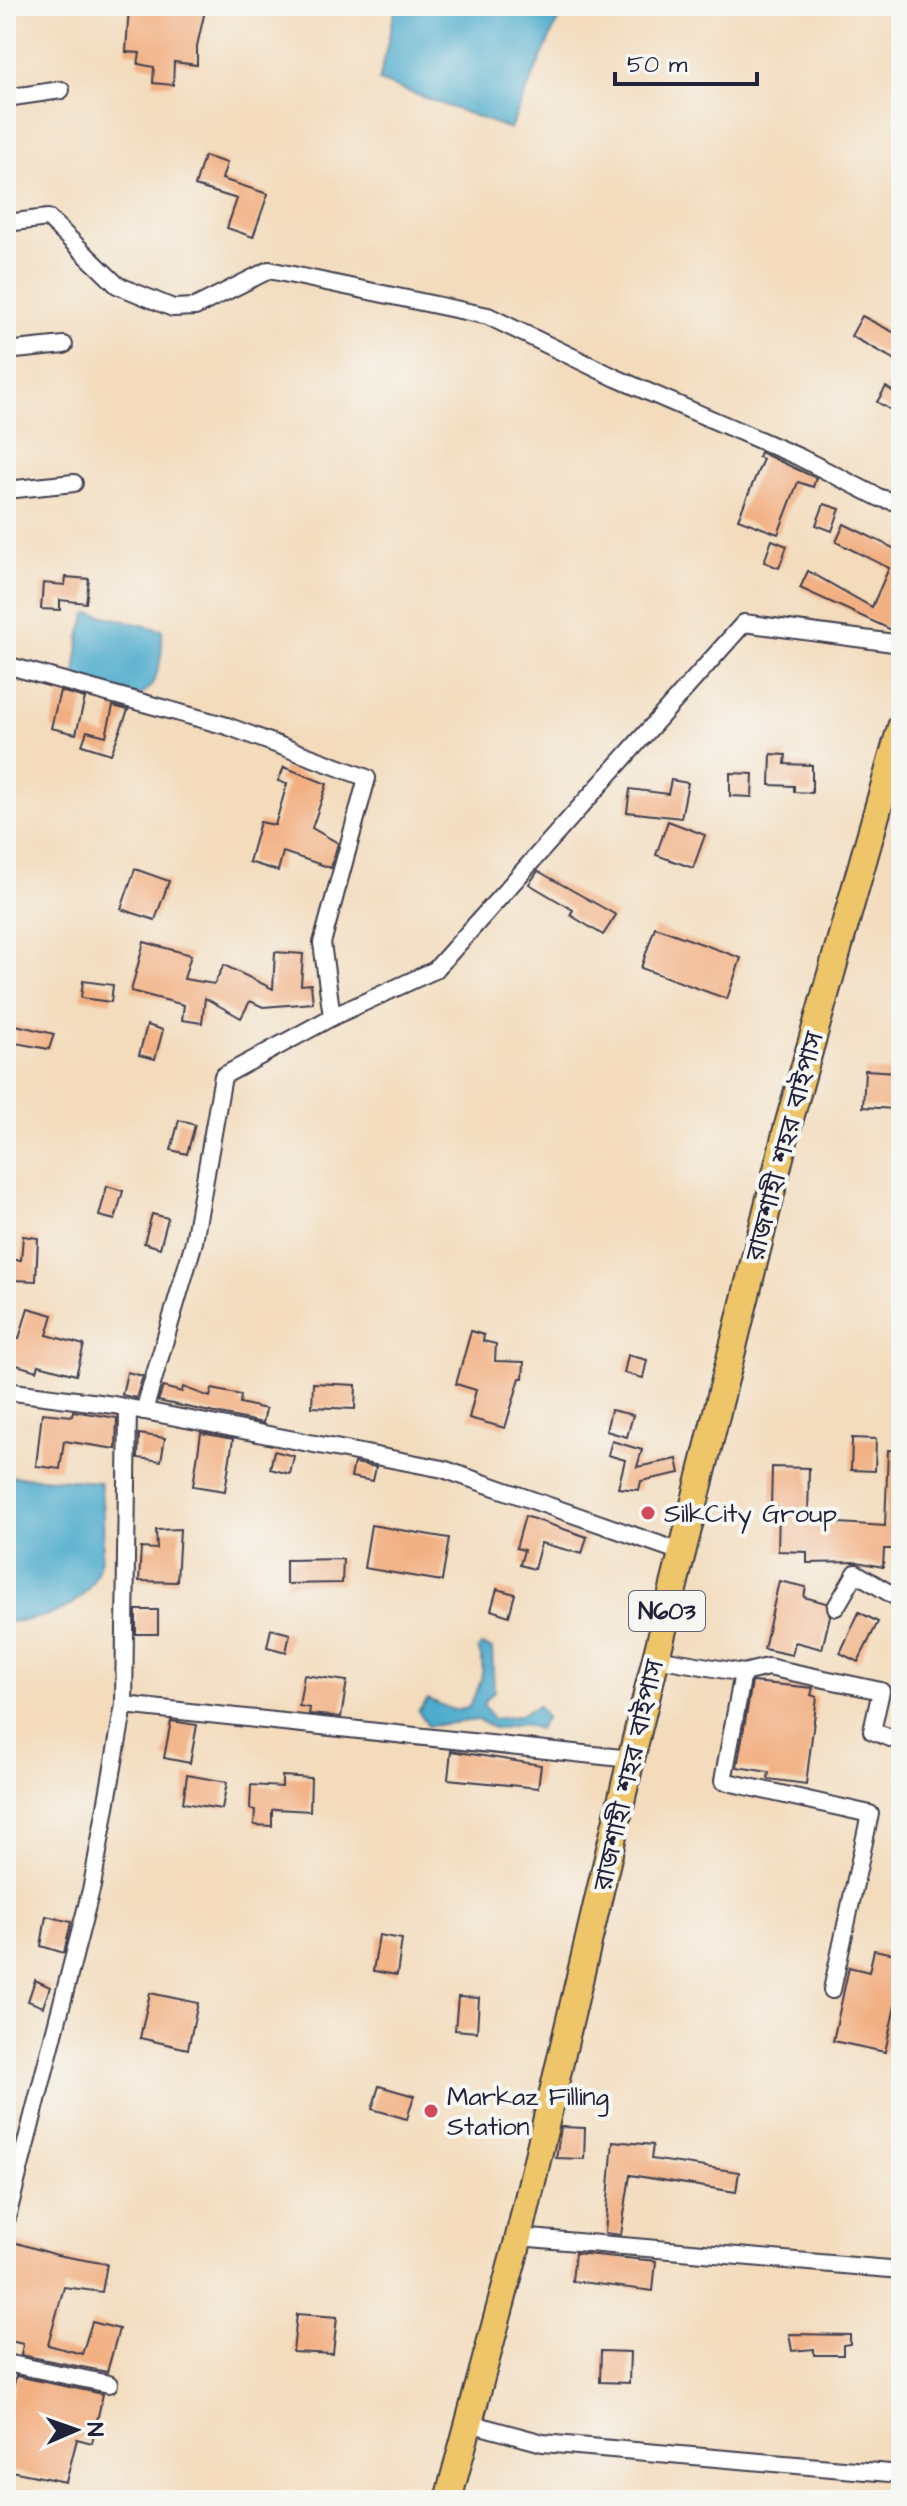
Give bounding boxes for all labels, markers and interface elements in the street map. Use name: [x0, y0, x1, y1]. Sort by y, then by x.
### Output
scale bar: [615, 36, 757, 86]
text: 50 m: [627, 48, 688, 82]
street label: রাজশাহী শহর বাইপাস: [737, 1027, 833, 1266]
place label: SilkCity Group: [664, 1496, 837, 1534]
marker: SilkCity Group: [639, 1504, 657, 1522]
road number: N603: [629, 1591, 705, 1631]
street label: রাজশাহী শহর বাইপাস: [585, 1655, 673, 1895]
place label: Markaz Filling Station: [447, 2079, 609, 2145]
marker: Markaz Filling Station: [422, 2102, 440, 2120]
north arrow: [36, 2390, 116, 2470]
text: N: [79, 2422, 110, 2437]

